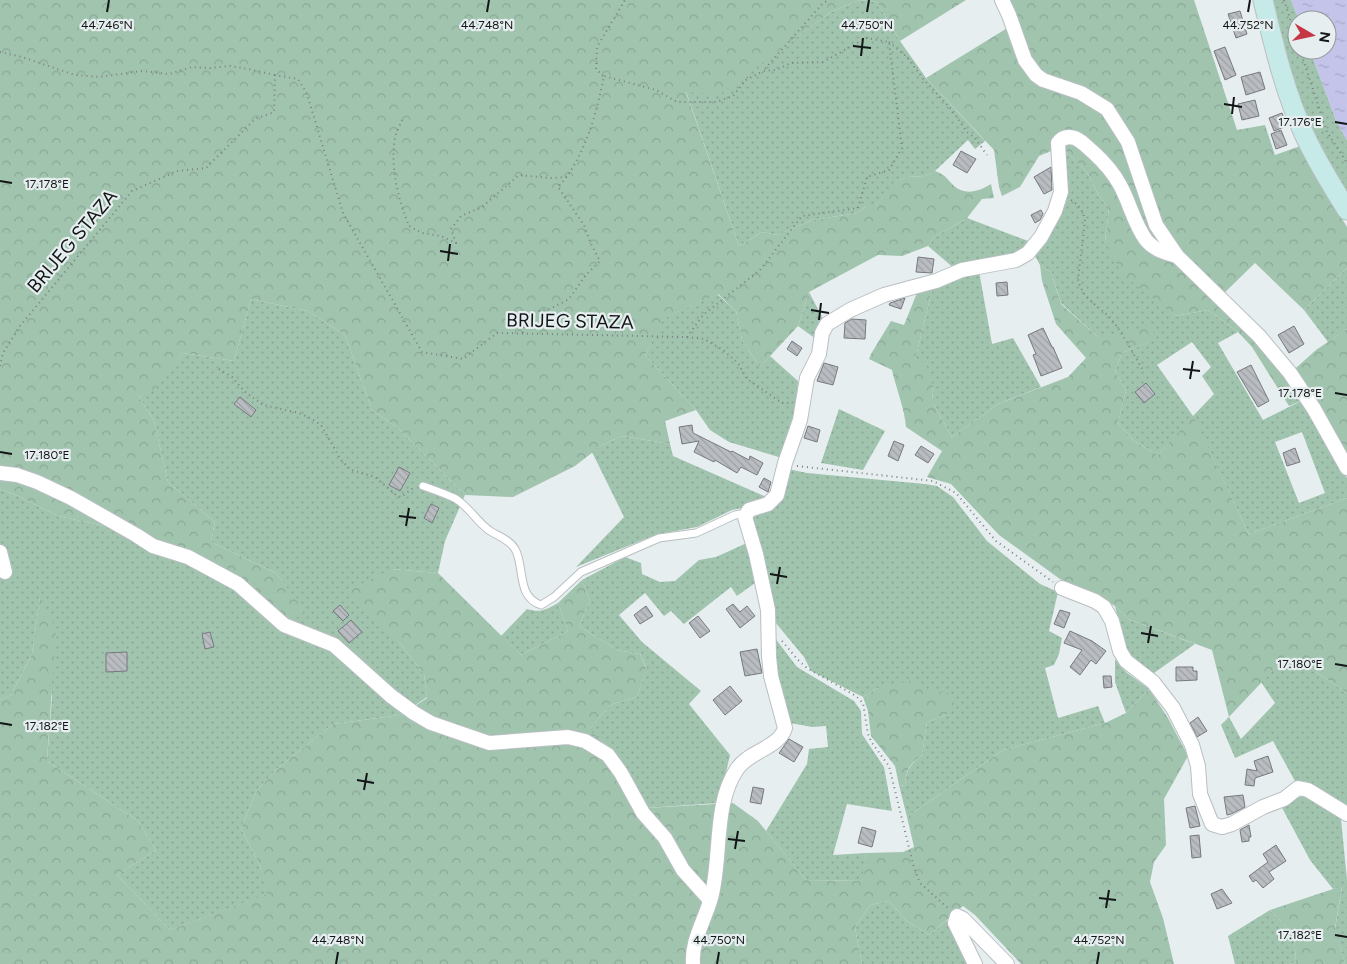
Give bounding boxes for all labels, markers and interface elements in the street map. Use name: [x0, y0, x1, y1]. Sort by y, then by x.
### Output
north arrow: [1287, 10, 1337, 60]
text: 44.746°N: [81, 18, 133, 32]
text: 44.748°N: [461, 18, 513, 32]
text: 44.750°N: [841, 18, 893, 32]
text: 44.752°N: [1222, 18, 1274, 32]
text: N: [1315, 30, 1334, 44]
text: 17.176°E: [1278, 115, 1322, 129]
text: 17.178°E: [25, 177, 69, 191]
street label: BRIJEG STAZA: [22, 185, 122, 297]
street label: BRIJEG STAZA: [506, 308, 634, 334]
text: 17.178°E: [1278, 386, 1322, 400]
text: 17.180°E: [24, 448, 70, 462]
text: 17.180°E: [1277, 657, 1323, 671]
text: 17.182°E: [25, 719, 69, 733]
text: 17.182°E: [1278, 928, 1322, 942]
text: 44.748°N: [312, 933, 364, 947]
text: 44.750°N: [693, 933, 745, 947]
text: 44.752°N: [1073, 933, 1125, 947]

